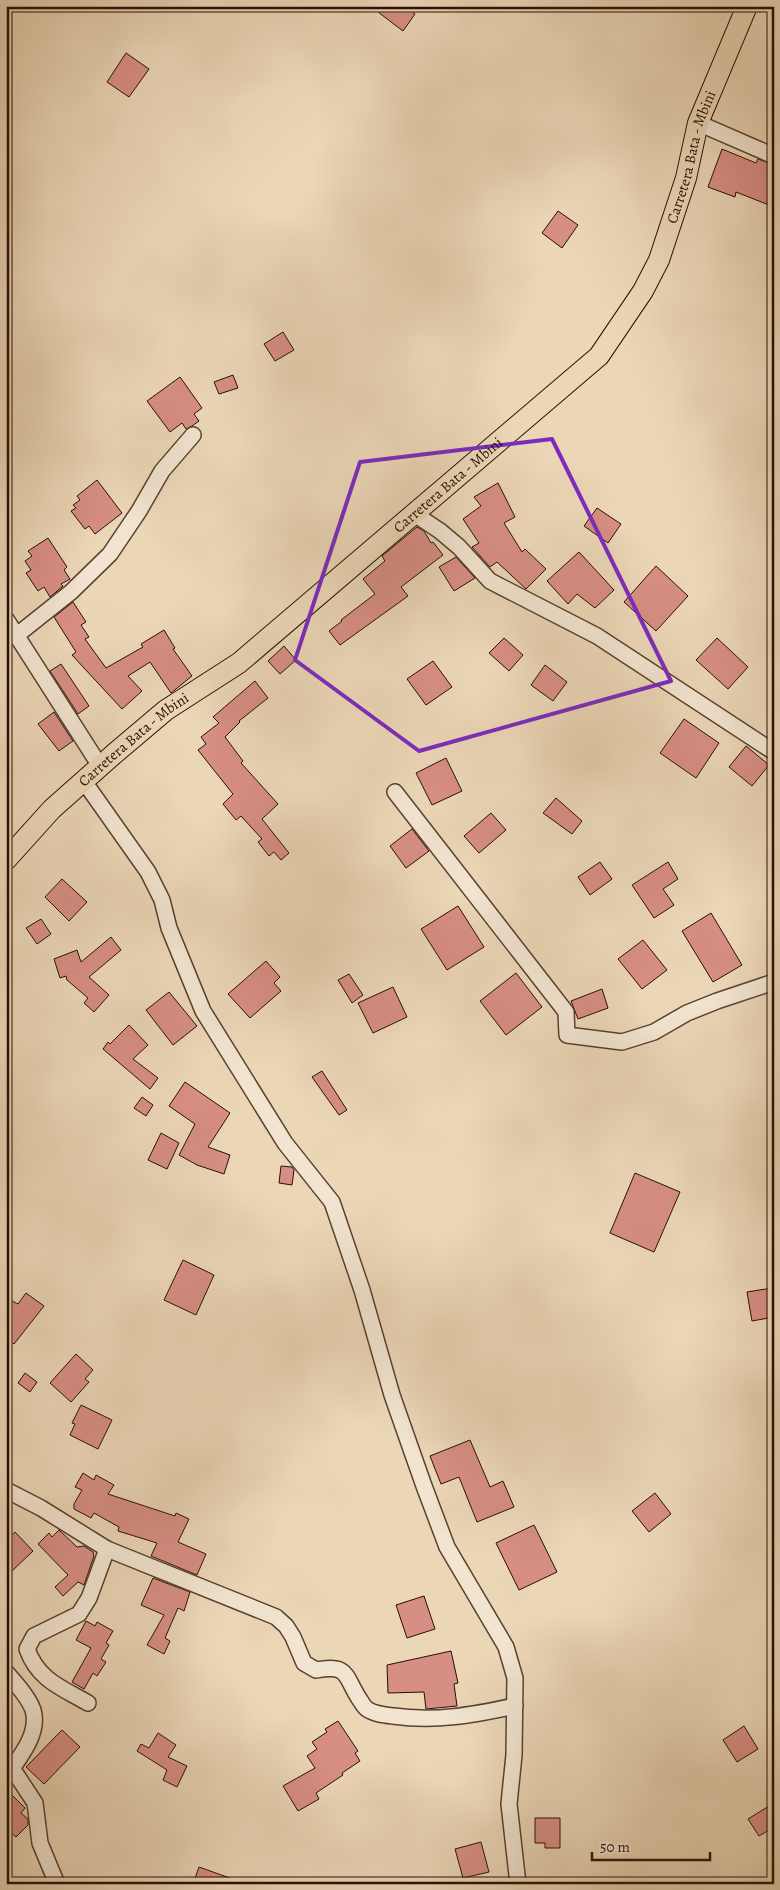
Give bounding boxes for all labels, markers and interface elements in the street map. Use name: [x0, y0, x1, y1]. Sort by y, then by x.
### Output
street label: Carretera Bata - Mbini: [662, 88, 720, 226]
street label: Carretera Bata - Mbini: [389, 433, 507, 537]
street label: Carretera Bata - Mbini: [74, 688, 193, 791]
scale bar: [592, 1830, 710, 1862]
text: 50 m: [600, 1837, 630, 1857]

